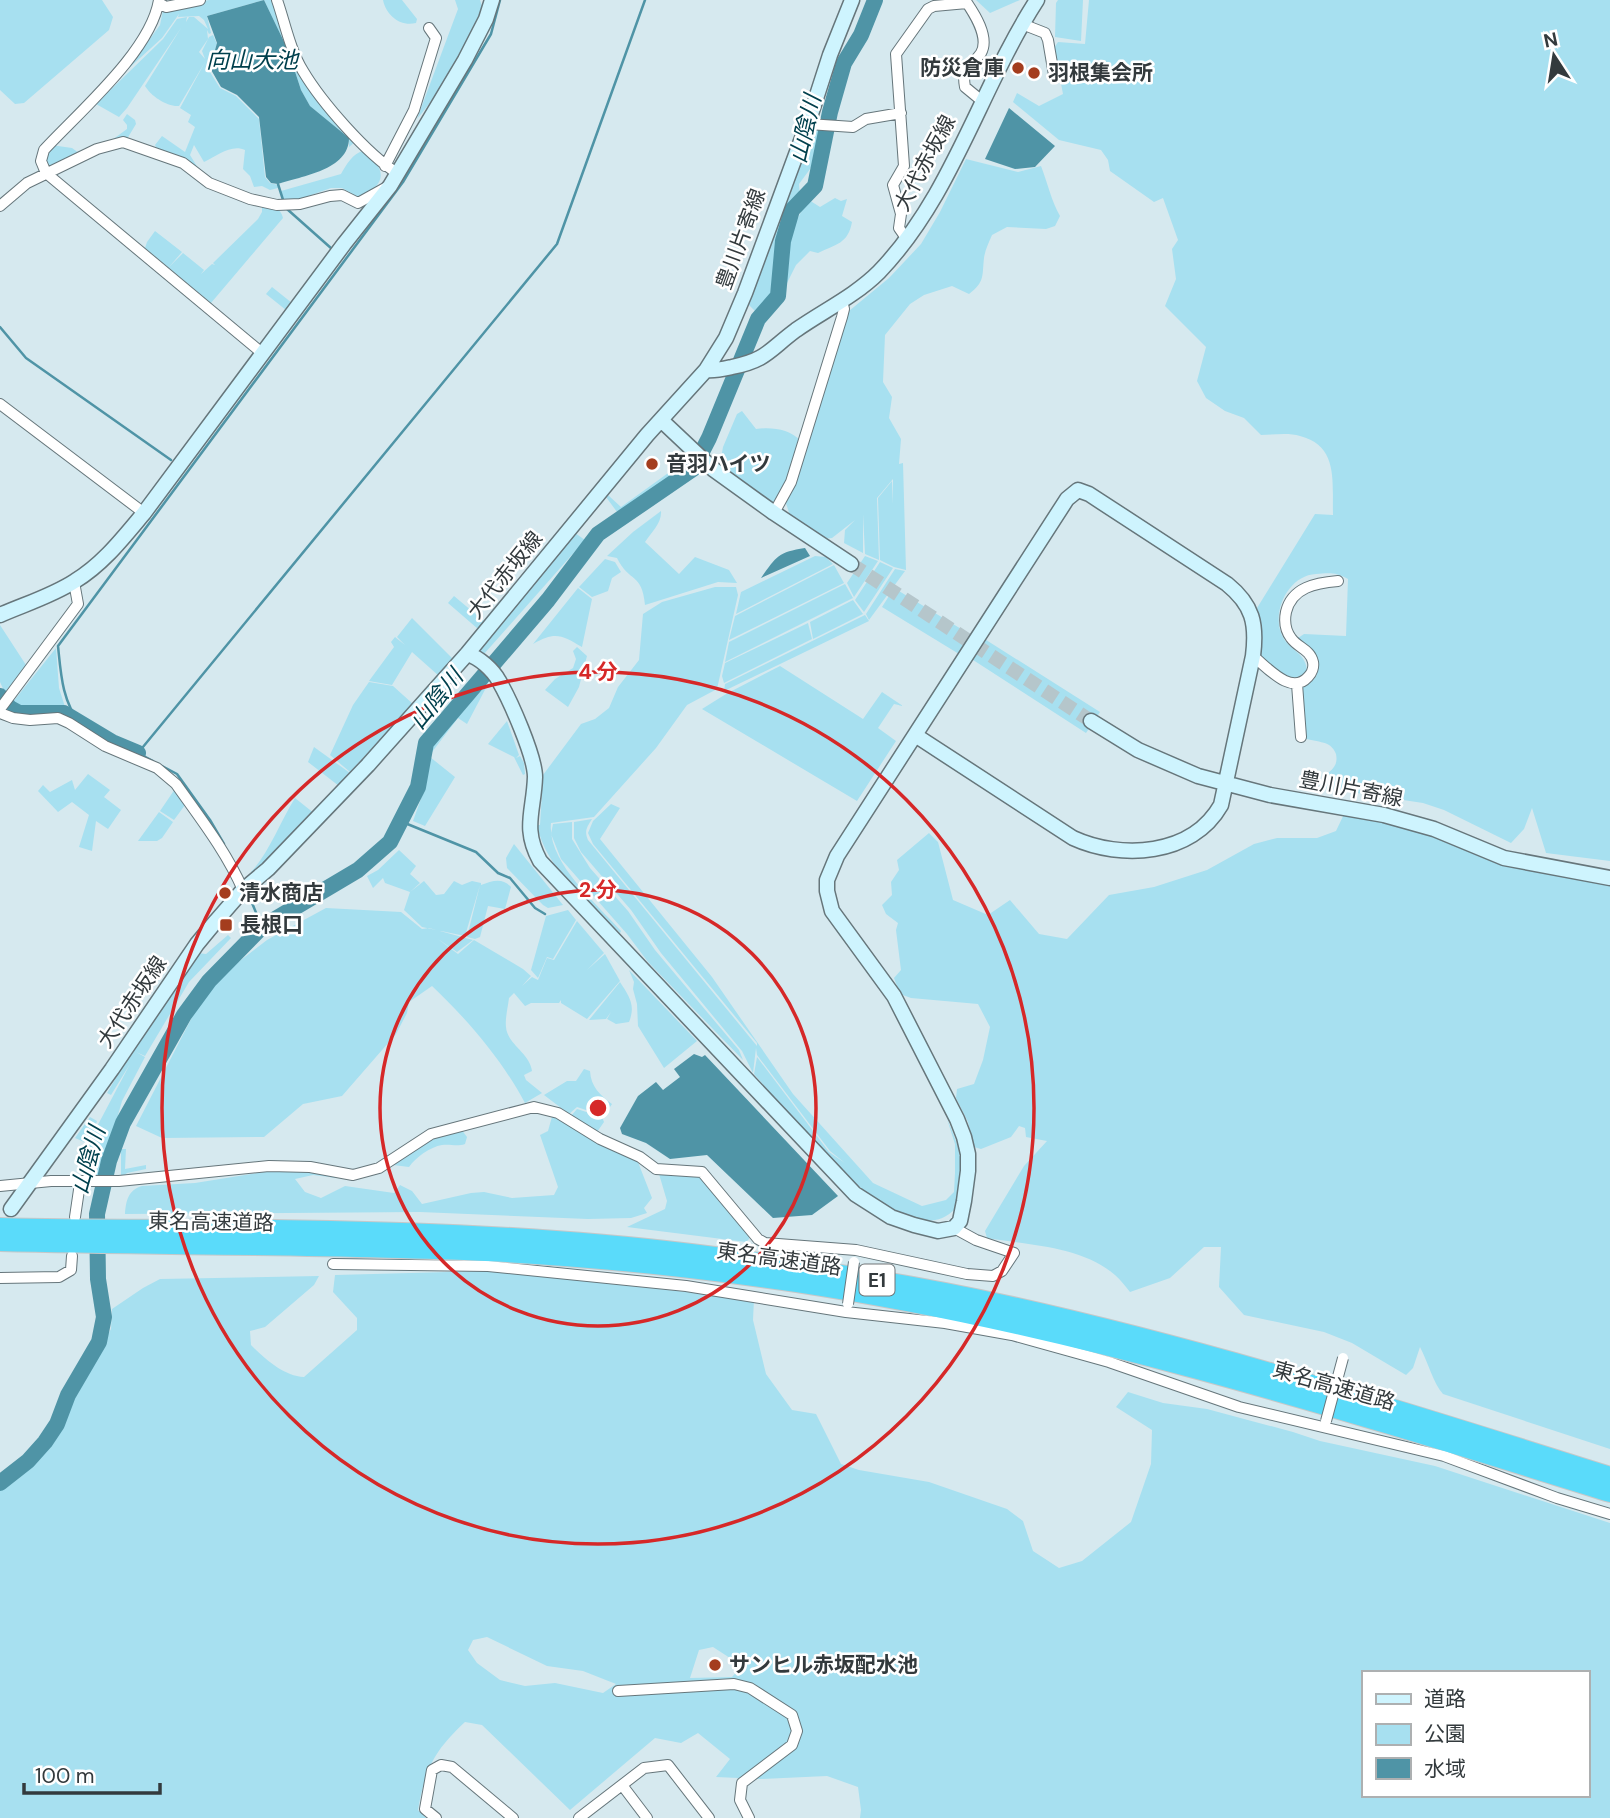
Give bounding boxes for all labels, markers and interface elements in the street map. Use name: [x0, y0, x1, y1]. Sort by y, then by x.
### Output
north arrow: [1519, 21, 1589, 91]
text: N: [1541, 26, 1560, 54]
water label: 向山大池: [206, 45, 300, 75]
place label: 防災倉庫: [920, 54, 1004, 82]
place label: 羽根集会所: [1048, 59, 1153, 87]
marker: 防災倉庫: [1010, 60, 1026, 76]
marker: 羽根集会所: [1026, 65, 1042, 81]
water label: 山陰川: [783, 89, 828, 166]
street label: 大代赤坂線: [888, 110, 962, 216]
street label: 豊川片寄線: [710, 185, 772, 293]
place label: 音羽ハイツ: [666, 450, 771, 478]
marker: 音羽ハイツ: [644, 456, 660, 472]
street label: 大代赤坂線: [461, 525, 549, 625]
text: 4 分: [578, 658, 618, 686]
water label: 山陰川: [403, 660, 471, 735]
street label: 豊川片寄線: [1297, 765, 1405, 813]
text: 2 分: [579, 876, 617, 904]
place label: 清水商店: [239, 879, 323, 907]
marker: 清水商店: [217, 885, 233, 901]
place label: 長根口: [240, 911, 303, 939]
marker: 長根口: [218, 917, 234, 933]
street label: 大代赤坂線: [91, 951, 173, 1053]
centre of rings: [586, 1096, 610, 1120]
water label: 山陰川: [64, 1120, 113, 1197]
street label: 東名高速道路: [148, 1207, 274, 1237]
street label: 東名高速道路: [715, 1236, 843, 1282]
road number: E1: [860, 1264, 894, 1296]
street label: 東名高速道路: [1270, 1355, 1398, 1417]
place label: サンヒル赤坂配水池: [729, 1651, 918, 1679]
marker: サンヒル赤坂配水池: [707, 1657, 723, 1673]
legend: [1362, 1671, 1589, 1797]
text: 道路: [1424, 1685, 1466, 1713]
text: 公園: [1424, 1720, 1466, 1748]
scale bar: [24, 1752, 161, 1796]
text: 水域: [1424, 1755, 1466, 1783]
text: 100 m: [35, 1762, 95, 1790]

